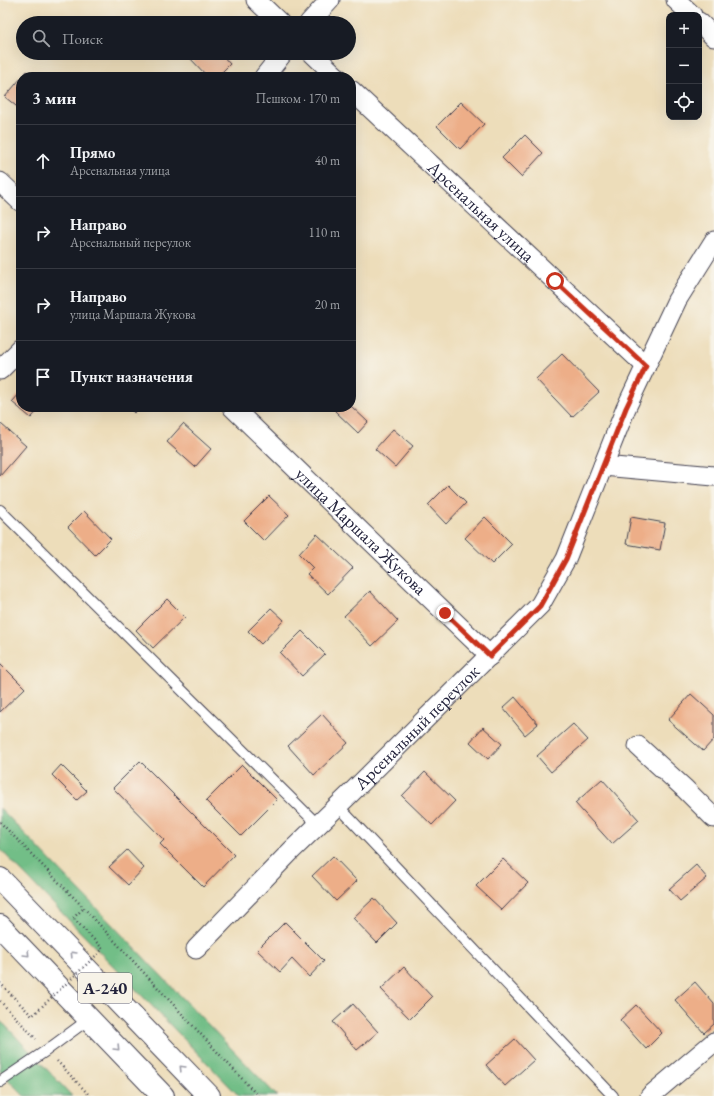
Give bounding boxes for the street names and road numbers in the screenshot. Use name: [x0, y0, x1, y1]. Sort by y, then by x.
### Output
street label: Арсенальная улица: [422, 155, 540, 267]
street label: улица Маршала Жукова: [291, 462, 432, 600]
street label: Арсенальный переулок: [348, 659, 484, 795]
road number: А-240: [78, 973, 132, 1003]

